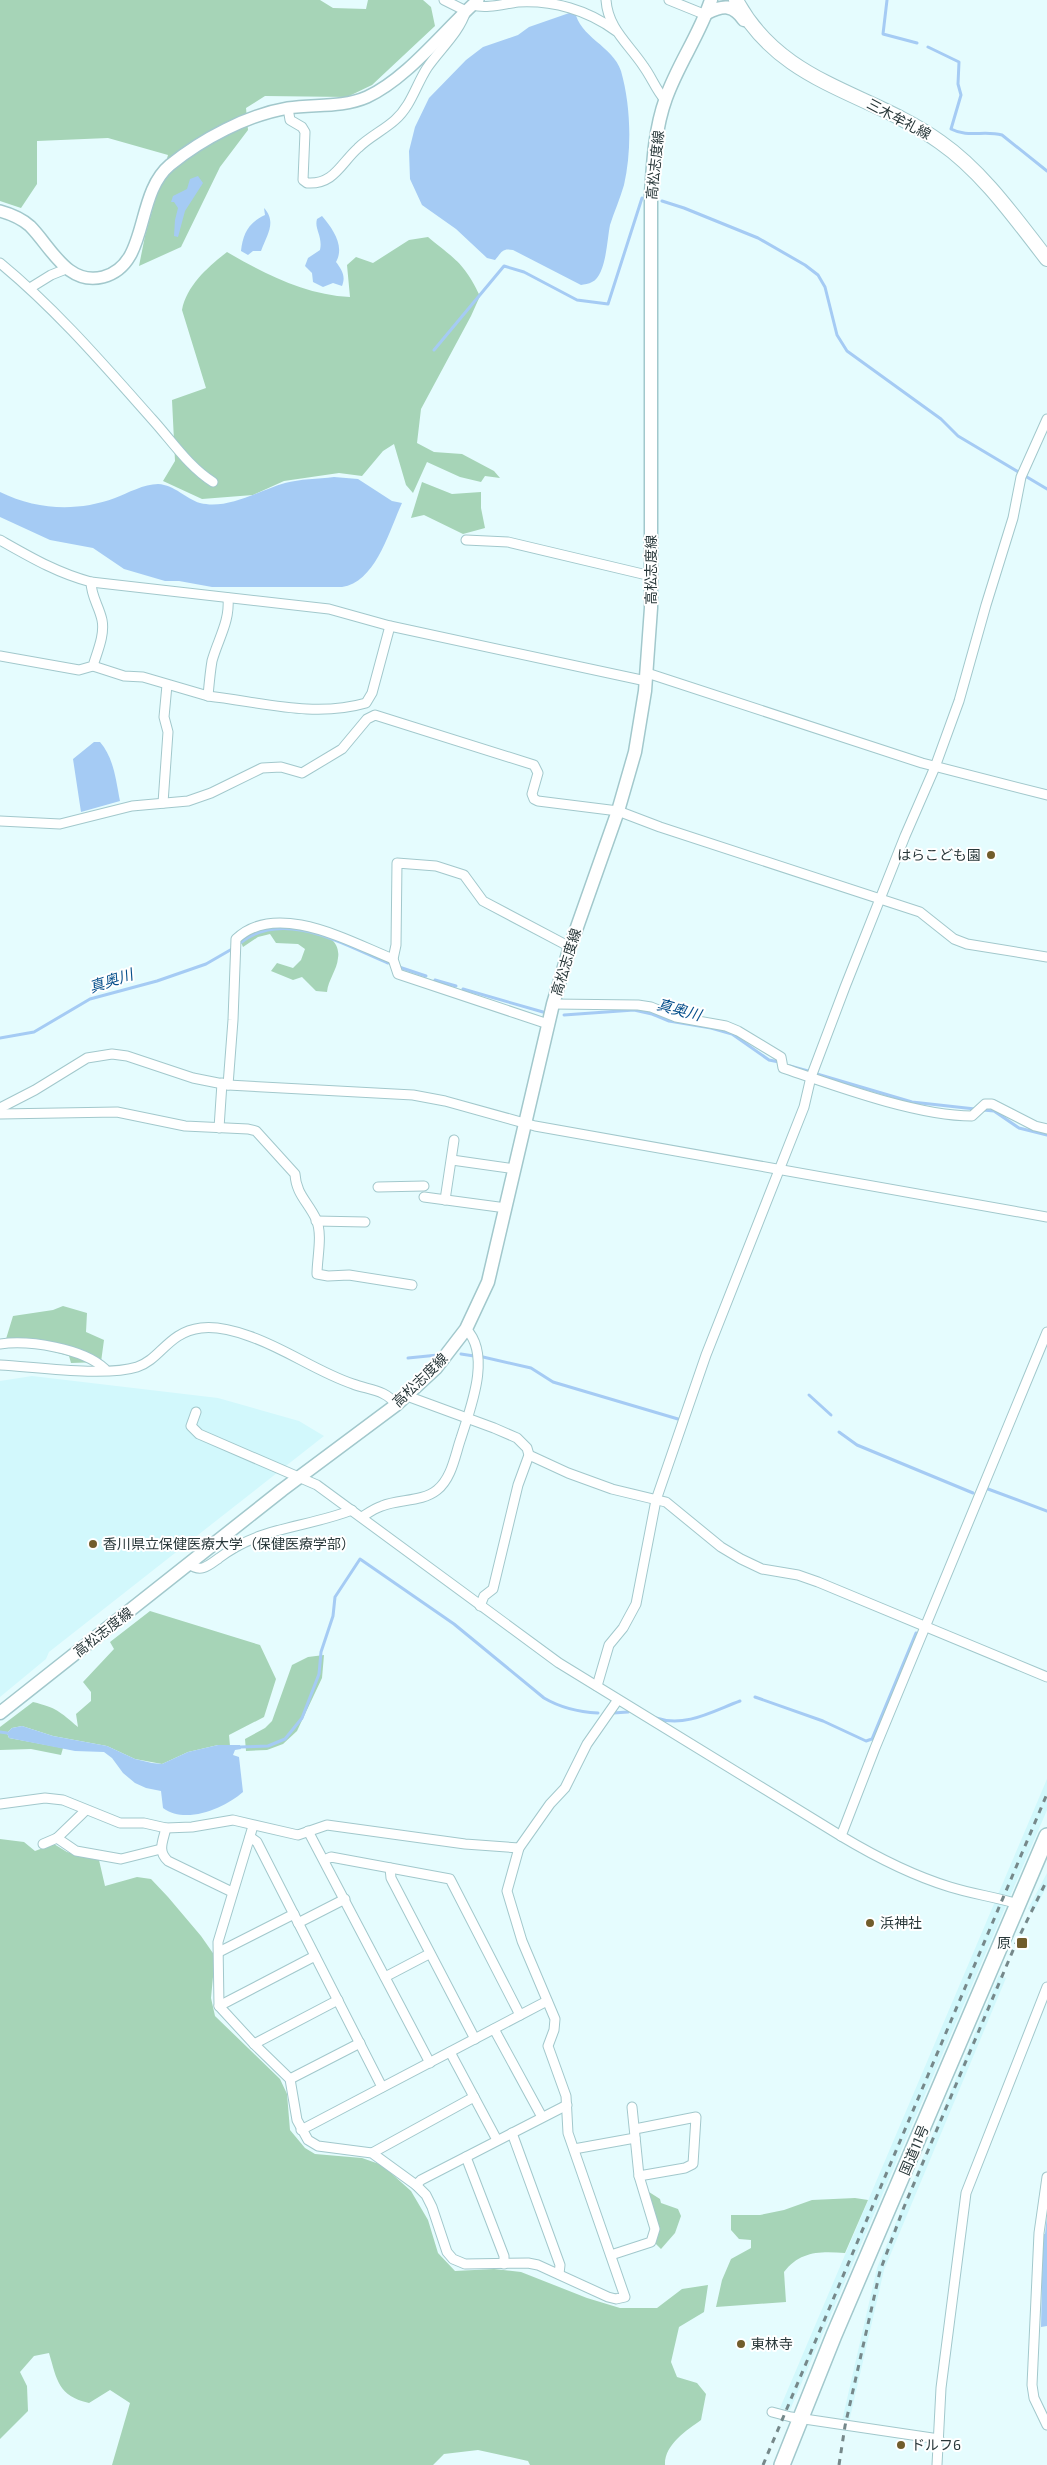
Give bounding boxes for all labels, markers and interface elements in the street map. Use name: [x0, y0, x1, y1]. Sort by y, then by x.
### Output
street label: 三木牟礼線: [864, 95, 934, 142]
street label: 高松志度線: [642, 129, 667, 201]
street label: 高松志度線: [642, 535, 659, 605]
place label: はらこども園: [897, 846, 981, 863]
marker: はらこども園: [985, 849, 997, 861]
street label: 高松志度線: [547, 926, 584, 998]
water label: 真奥川: [87, 964, 137, 996]
water label: 真奥川: [655, 995, 705, 1024]
street label: 高松志度線: [389, 1349, 451, 1410]
place label: 香川県立保健医療大学（保健医療学部）: [103, 1535, 355, 1552]
marker: 香川県立保健医療大学（保健医療学部）: [87, 1538, 99, 1550]
street label: 高松志度線: [70, 1603, 136, 1660]
place label: 浜神社: [880, 1914, 922, 1931]
marker: 浜神社: [864, 1917, 876, 1929]
place label: 原: [997, 1934, 1011, 1951]
marker: 原: [1015, 1936, 1029, 1950]
street label: 国道11号: [895, 2122, 932, 2178]
place label: 東林寺: [751, 2335, 793, 2352]
marker: 東林寺: [735, 2338, 747, 2350]
place label: ドルフ6: [911, 2436, 961, 2453]
marker: ドルフ6: [895, 2439, 907, 2451]

